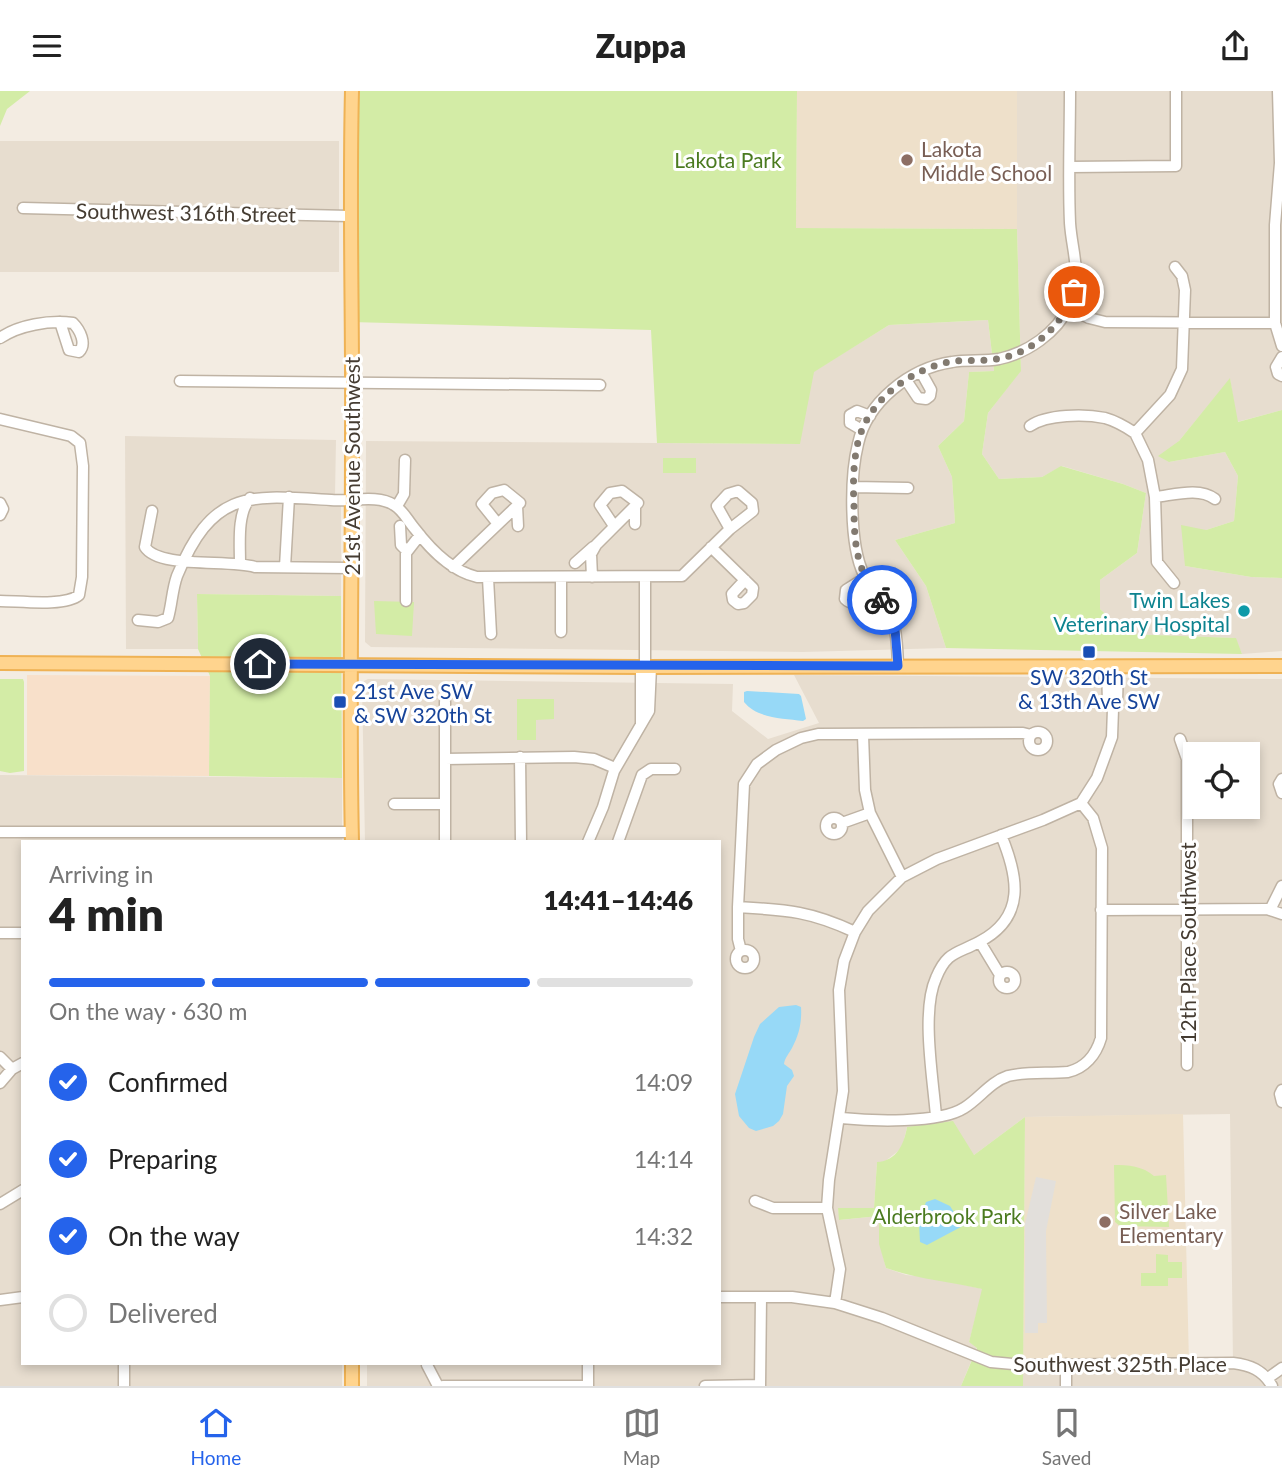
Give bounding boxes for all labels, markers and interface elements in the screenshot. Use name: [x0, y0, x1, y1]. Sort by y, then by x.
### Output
text: Zuppa: [596, 26, 686, 65]
icon: menu: [28, 27, 66, 65]
icon: share: [1216, 27, 1254, 65]
place label: Lakota Middle School: [921, 136, 1052, 185]
park label: Lakota Park: [674, 147, 782, 172]
marker: Lakota Middle School: [899, 152, 915, 168]
street label: Southwest 316th Street: [76, 198, 297, 226]
pin: [1044, 262, 1104, 322]
icon: bag: [1055, 273, 1093, 311]
street label: 21st Avenue Southwest: [339, 356, 364, 575]
courier: [847, 565, 917, 635]
icon: bike: [863, 581, 901, 619]
place label: Twin Lakes Veterinary Hospital: [1053, 587, 1230, 636]
marker: Twin Lakes Veterinary Hospital: [1236, 603, 1252, 619]
pin: [230, 634, 290, 694]
marker: SW 320th St & 13th Ave SW: [1081, 644, 1097, 660]
icon: home: [241, 645, 279, 683]
place label: SW 320th St & 13th Ave SW: [1018, 664, 1160, 713]
place label: 21st Ave SW & SW 320th St: [354, 678, 493, 727]
marker: 21st Ave SW & SW 320th St: [332, 694, 348, 710]
map controls: [1183, 742, 1260, 819]
button: locate: [1183, 742, 1260, 819]
street label: 12th Place Southwest: [1175, 842, 1200, 1044]
text: Arriving in: [49, 860, 153, 888]
text: 14:41–14:46: [543, 884, 693, 916]
text: 4 min: [49, 886, 164, 941]
text: On the way · 630 m: [49, 997, 248, 1025]
icon: check: [49, 1063, 87, 1101]
text: Confirmed: [108, 1066, 228, 1098]
text: 14:09: [634, 1068, 693, 1096]
icon: check: [49, 1140, 87, 1178]
text: Preparing: [108, 1143, 217, 1175]
text: 14:14: [634, 1145, 693, 1173]
place label: Silver Lake Elementary: [1119, 1198, 1224, 1247]
park label: Alderbrook Park: [872, 1203, 1022, 1228]
marker: Silver Lake Elementary: [1097, 1214, 1113, 1230]
icon: check: [49, 1217, 87, 1255]
text: On the way: [108, 1220, 240, 1252]
text: 14:32: [634, 1222, 693, 1250]
text: Delivered: [108, 1297, 218, 1329]
street label: Southwest 325th Place: [1013, 1351, 1227, 1376]
tab: Home: [191, 1404, 241, 1469]
tab: Map: [623, 1404, 661, 1469]
tab: Saved: [1042, 1404, 1091, 1469]

